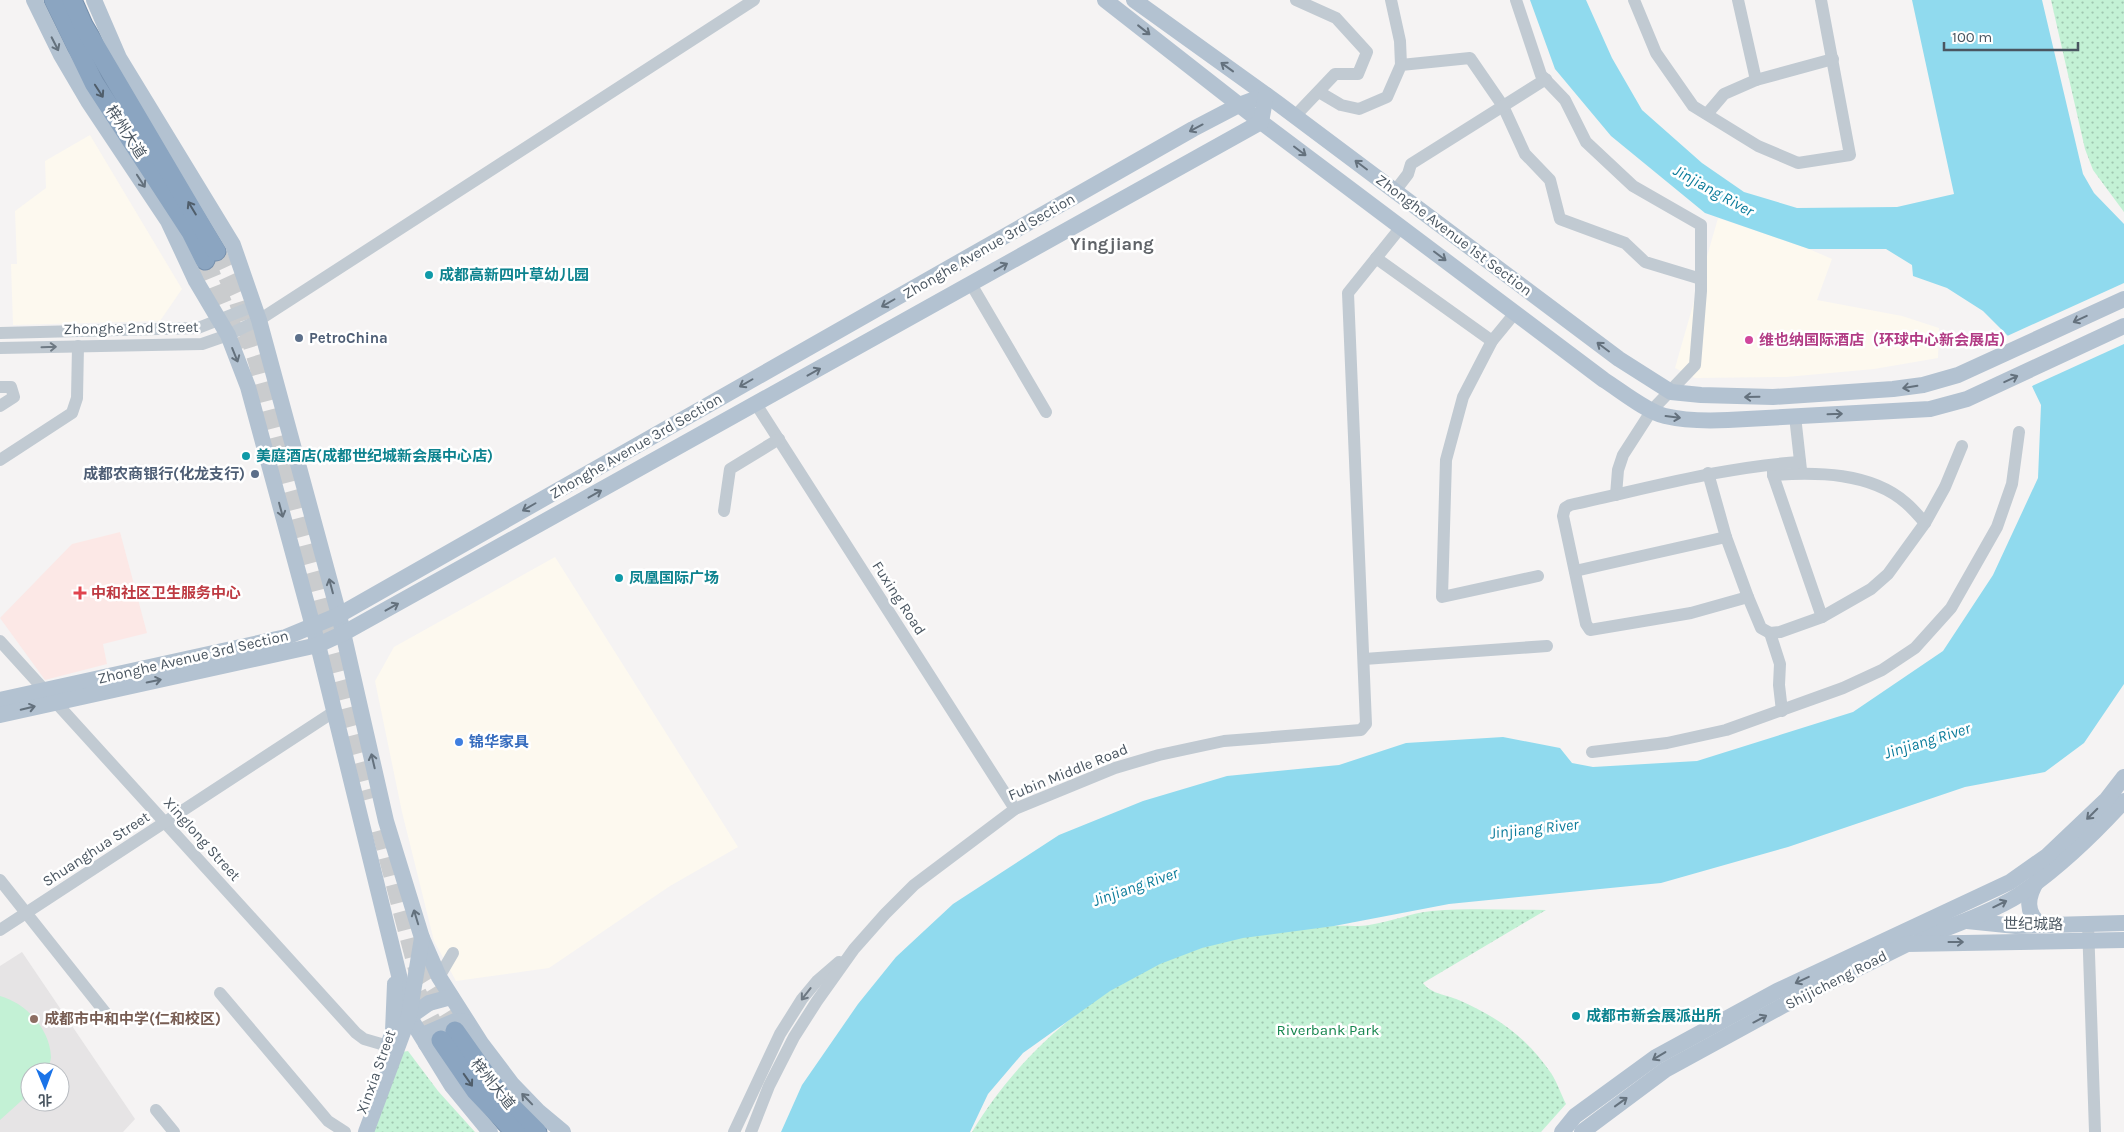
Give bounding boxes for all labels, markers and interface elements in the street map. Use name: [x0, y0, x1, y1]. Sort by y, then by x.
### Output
scale bar: [1944, 20, 2078, 52]
one-way arrow: [1137, 25, 1151, 35]
text: 100 m: [1952, 28, 1992, 46]
one-way arrow: [51, 36, 60, 51]
one-way arrow: [1220, 62, 1234, 72]
one-way arrow: [94, 83, 104, 97]
street label: 梓州大道: [102, 102, 150, 162]
one-way arrow: [1189, 123, 1204, 133]
one-way arrow: [1293, 146, 1307, 156]
one-way arrow: [1355, 160, 1368, 171]
water label: Jinjiang River: [1670, 160, 1758, 221]
street label: Zhonghe Avenue 1st Section: [1372, 170, 1536, 300]
one-way arrow: [137, 174, 147, 188]
street label: Zhonghe Avenue 3rd Section: [900, 189, 1078, 303]
one-way arrow: [187, 202, 197, 216]
district label: Yingjiang: [1070, 233, 1154, 255]
one-way arrow: [1433, 251, 1446, 262]
one-way arrow: [994, 262, 1009, 272]
place label: 成都高新四叶草幼儿园: [439, 266, 589, 284]
marker: 成都高新四叶草幼儿园: [423, 269, 435, 281]
one-way arrow: [880, 298, 895, 308]
one-way arrow: [2073, 315, 2088, 324]
street label: Zhonghe 2nd Street: [63, 318, 199, 338]
place label: PetroChina: [309, 329, 388, 347]
place label: 维也纳国际酒店（环球中心新会展店）: [1759, 331, 2014, 349]
marker: PetroChina: [293, 332, 305, 344]
marker: 维也纳国际酒店（环球中心新会展店）: [1743, 334, 1755, 346]
one-way arrow: [40, 342, 56, 351]
one-way arrow: [1596, 342, 1610, 352]
one-way arrow: [232, 347, 241, 362]
one-way arrow: [806, 366, 820, 376]
one-way arrow: [2003, 373, 2018, 383]
one-way arrow: [740, 379, 754, 389]
one-way arrow: [1903, 382, 1919, 392]
street label: Zhonghe Avenue 3rd Section: [547, 389, 725, 503]
one-way arrow: [1744, 392, 1760, 402]
one-way arrow: [1826, 409, 1843, 419]
one-way arrow: [1665, 412, 1681, 422]
place label: 美庭酒店(成都世纪城新会展中心店): [256, 447, 493, 465]
marker: 美庭酒店(成都世纪城新会展中心店): [240, 450, 252, 462]
place label: 成都农商银行(化龙支行): [83, 465, 245, 483]
marker: 成都农商银行(化龙支行): [249, 468, 261, 480]
one-way arrow: [588, 488, 602, 498]
one-way arrow: [277, 502, 287, 518]
one-way arrow: [522, 503, 537, 512]
street label: Fuxing Road: [868, 558, 930, 638]
place label: 凤凰国际广场: [629, 569, 719, 587]
marker: 凤凰国际广场: [613, 572, 625, 584]
one-way arrow: [326, 578, 336, 594]
place label: 中和社区卫生服务中心: [91, 584, 241, 602]
marker: 中和社区卫生服务中心: [73, 586, 87, 600]
one-way arrow: [385, 602, 400, 612]
street label: Zhonghe Avenue 3rd Section: [96, 626, 290, 688]
one-way arrow: [146, 675, 162, 685]
one-way arrow: [19, 703, 35, 712]
water label: Jinjiang River: [1882, 718, 1973, 763]
place label: 锦华家具: [469, 733, 529, 751]
marker: 锦华家具: [453, 736, 465, 748]
street label: Fubin Middle Road: [1006, 740, 1130, 804]
one-way arrow: [367, 753, 377, 769]
street label: Xinglong Street: [160, 793, 244, 885]
street label: Shuanghua Street: [39, 807, 153, 890]
one-way arrow: [2086, 808, 2098, 820]
water label: Jinjiang River: [1489, 814, 1580, 843]
water label: Jinjiang River: [1090, 863, 1181, 910]
one-way arrow: [1992, 899, 2007, 908]
one-way arrow: [410, 910, 420, 926]
street label: 世纪城路: [2003, 914, 2063, 934]
one-way arrow: [1947, 937, 1963, 947]
street label: Shijicheng Road: [1782, 947, 1890, 1013]
one-way arrow: [1795, 976, 1810, 985]
one-way arrow: [801, 987, 811, 1001]
place label: 成都市新会展派出所: [1586, 1007, 1721, 1025]
place label: 成都市中和中学(仁和校区): [44, 1010, 221, 1028]
marker: 成都市新会展派出所: [1570, 1010, 1582, 1022]
marker: 成都市中和中学(仁和校区): [28, 1013, 40, 1025]
one-way arrow: [1752, 1013, 1766, 1023]
park label: Riverbank Park: [1277, 1021, 1379, 1039]
street label: Xinxia Street: [352, 1027, 400, 1117]
one-way arrow: [1652, 1051, 1666, 1061]
street label: 梓州大道: [467, 1055, 519, 1113]
north arrow: [20, 1062, 70, 1112]
one-way arrow: [463, 1073, 473, 1087]
text: 北: [38, 1091, 52, 1108]
one-way arrow: [521, 1093, 533, 1105]
one-way arrow: [1614, 1097, 1628, 1107]

